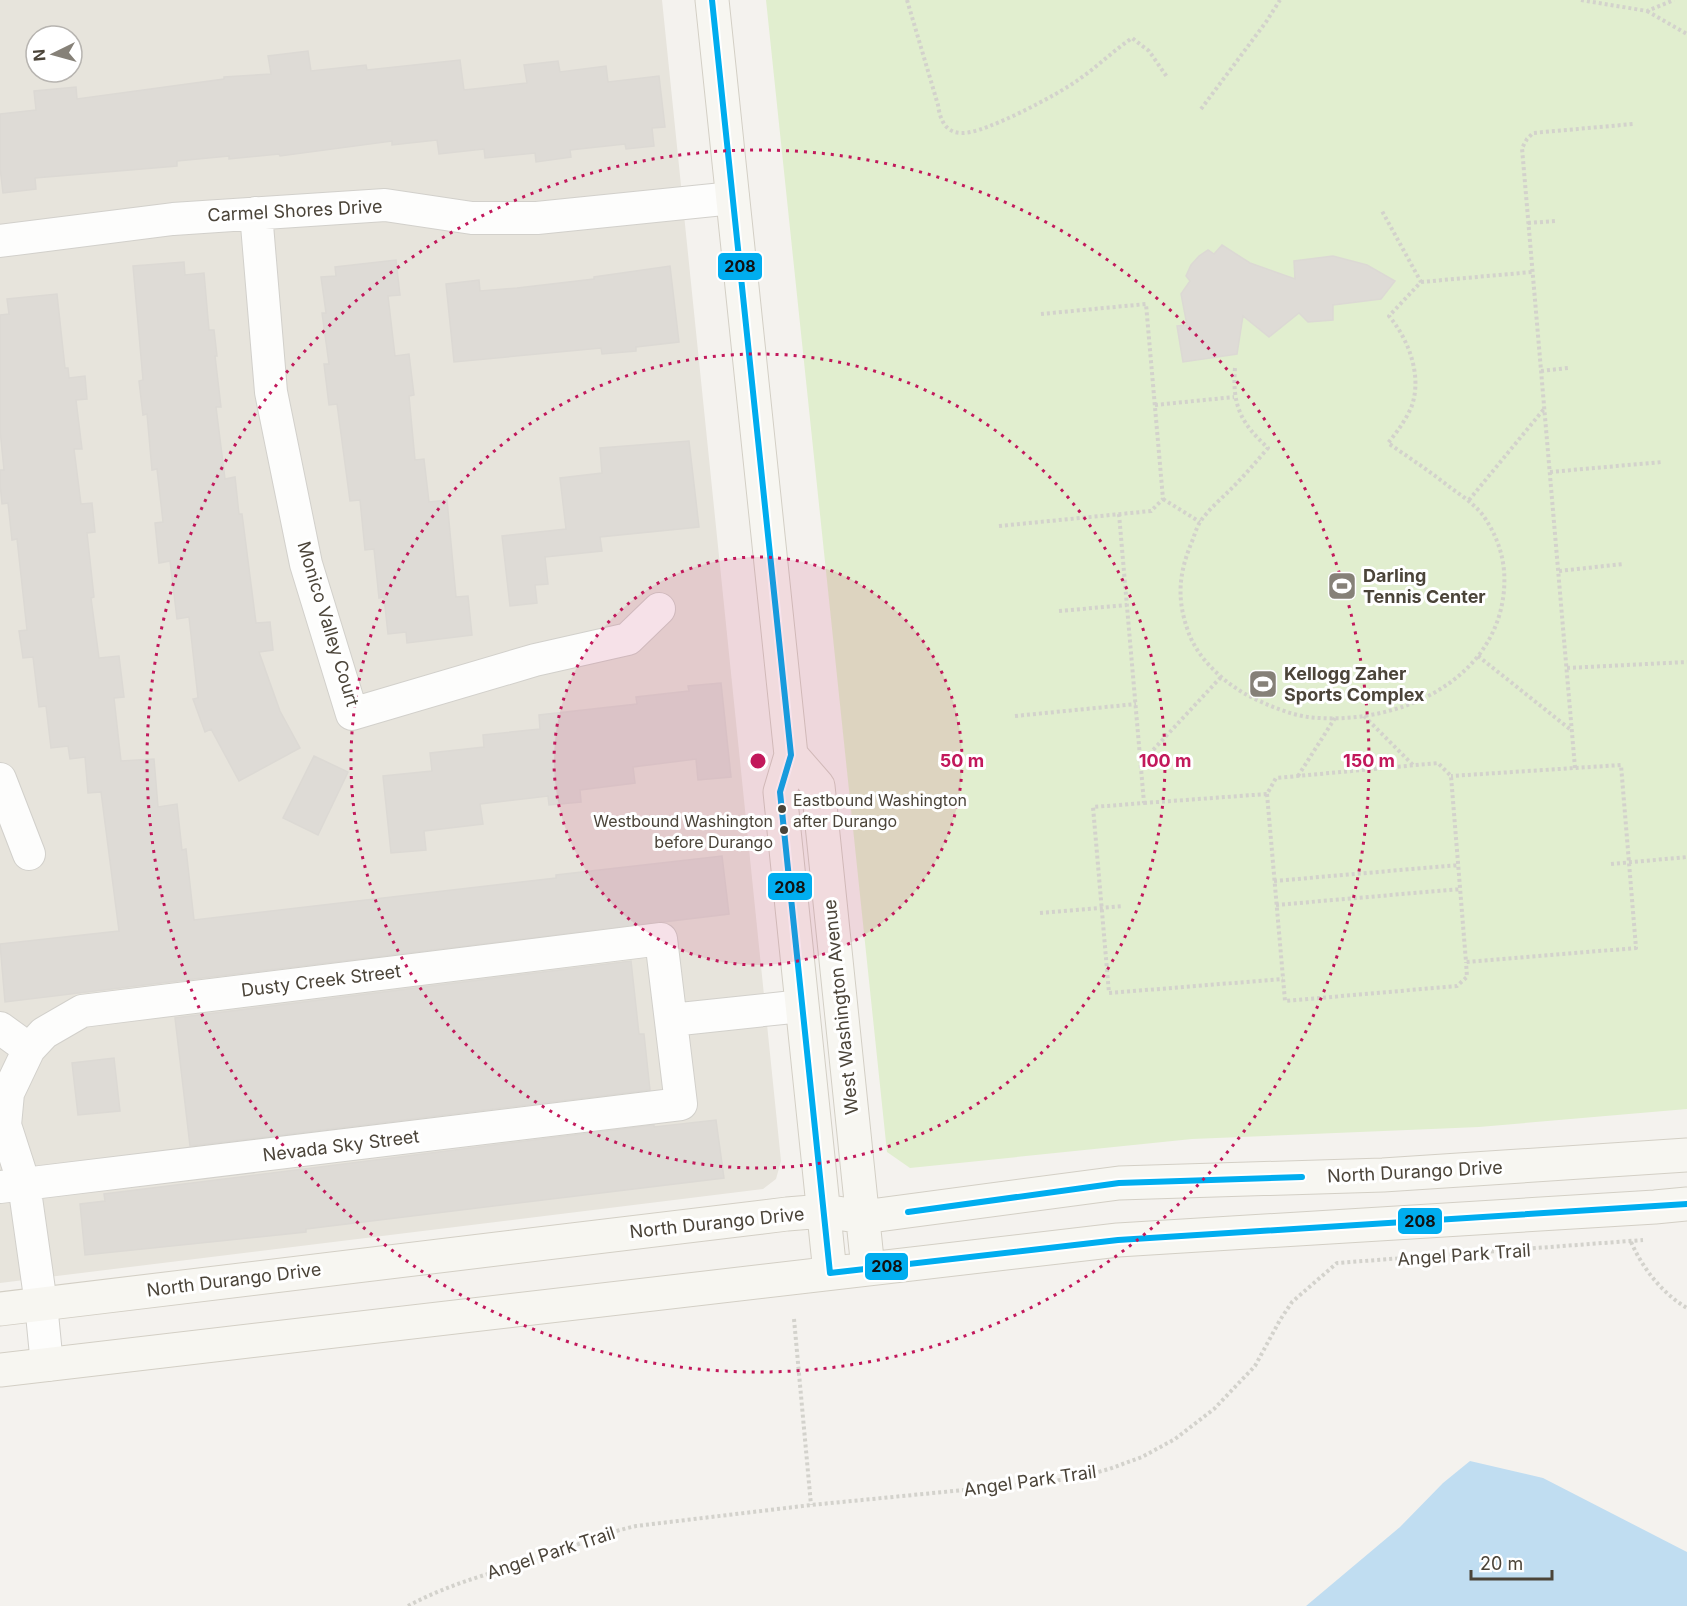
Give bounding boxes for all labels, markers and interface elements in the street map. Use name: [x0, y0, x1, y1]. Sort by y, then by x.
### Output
north arrow: [24, 24, 84, 84]
text: N: [29, 48, 50, 62]
street label: Carmel Shores Drive: [207, 195, 383, 226]
line badge: 208: [717, 252, 763, 281]
text: 208: [724, 256, 756, 276]
street label: Monico Valley Court: [293, 539, 364, 709]
place label: Darling Tennis Center: [1363, 565, 1486, 607]
sports icon: Darling Tennis Center: [1326, 570, 1358, 602]
place label: Kellogg Zaher Sports Complex: [1284, 663, 1425, 705]
sports icon: Kellogg Zaher Sports Complex: [1247, 668, 1279, 700]
text: 50 m: [940, 750, 984, 771]
text: 100 m: [1139, 750, 1191, 771]
text: 150 m: [1343, 750, 1395, 771]
centre of rings: [748, 751, 768, 771]
place label: Eastbound Washington after Durango: [793, 790, 967, 831]
marker: Eastbound Washington after Durango: [776, 803, 788, 815]
place label: Westbound Washington before Durango: [593, 811, 773, 852]
marker: Westbound Washington before Durango: [778, 824, 790, 836]
line badge: 208: [767, 872, 813, 901]
text: 208: [774, 877, 806, 897]
street label: West Washington Avenue: [819, 898, 862, 1116]
street label: Dusty Creek Street: [240, 960, 402, 1001]
street label: Nevada Sky Street: [262, 1125, 420, 1166]
street label: North Durango Drive: [1327, 1156, 1503, 1187]
street label: North Durango Drive: [628, 1203, 805, 1242]
line badge: 208: [1397, 1207, 1443, 1235]
text: 208: [1404, 1211, 1436, 1231]
street label: Angel Park Trail: [1396, 1239, 1531, 1270]
line badge: 208: [864, 1252, 909, 1281]
text: 208: [871, 1256, 903, 1276]
street label: North Durango Drive: [145, 1258, 322, 1301]
street label: Angel Park Trail: [962, 1461, 1098, 1500]
street label: Angel Park Trail: [484, 1522, 618, 1583]
scale bar: [1471, 1543, 1552, 1581]
text: 20 m: [1480, 1553, 1523, 1574]

